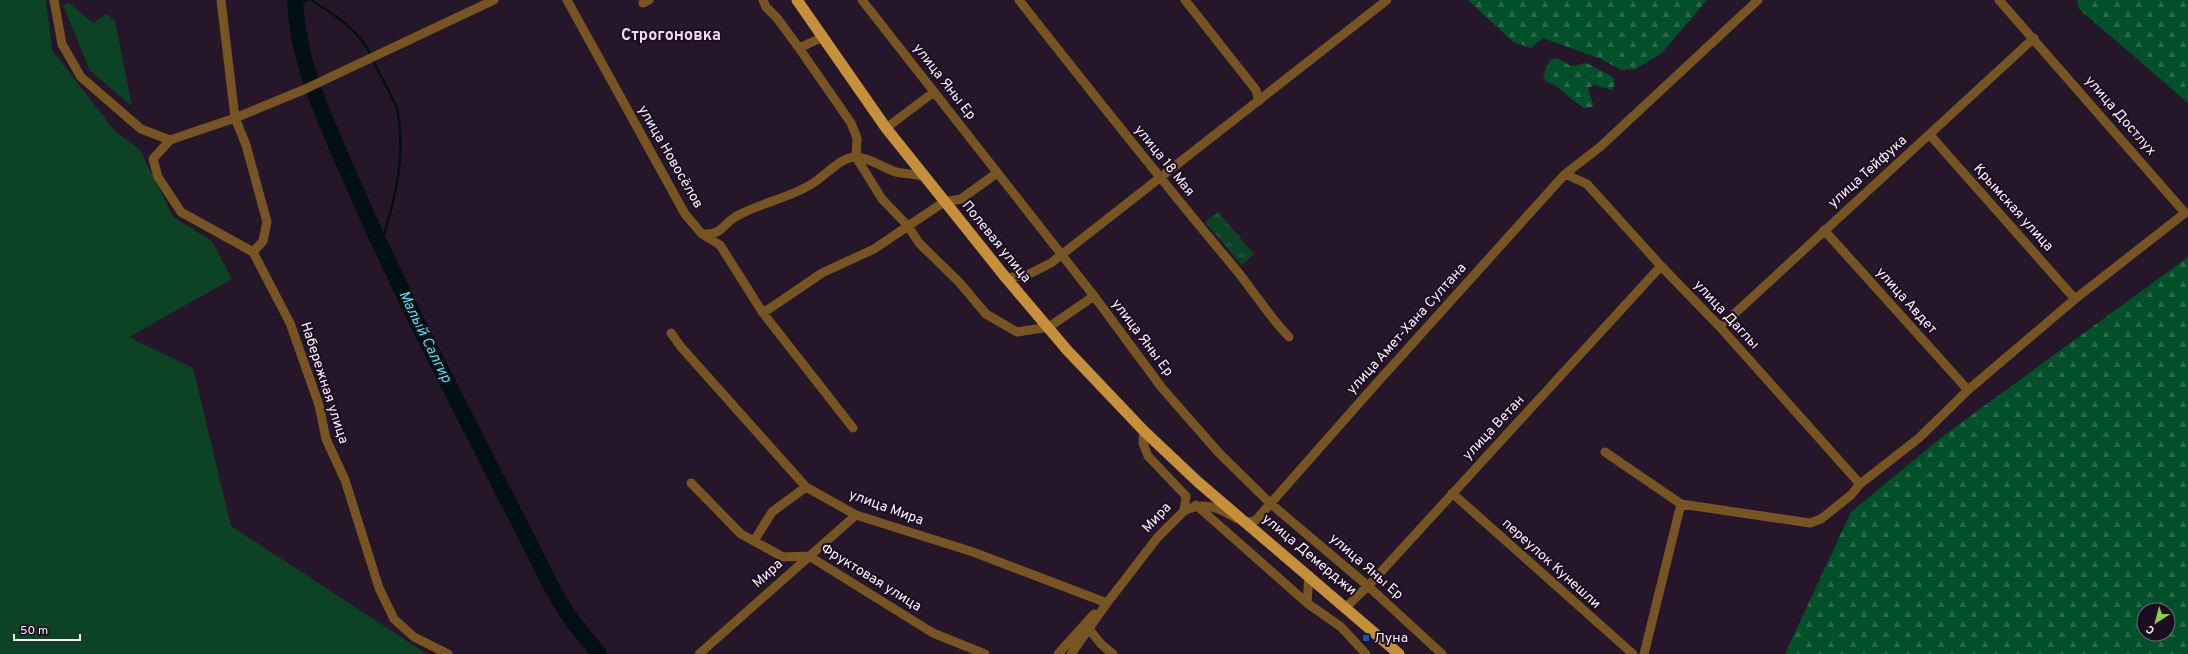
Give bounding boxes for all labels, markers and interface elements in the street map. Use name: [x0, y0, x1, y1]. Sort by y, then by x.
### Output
district label: Строгоновка: [621, 26, 721, 46]
street label: улица Яны Ер: [909, 40, 979, 124]
street label: улица Достлух: [2081, 73, 2159, 159]
street label: улица Новосёлов: [634, 102, 706, 212]
street label: улица 18 Мая: [1130, 122, 1198, 200]
street label: улица Тейфука: [1825, 132, 1911, 212]
street label: Крымская улица: [1969, 161, 2057, 255]
street label: Полевая улица: [958, 198, 1034, 286]
street label: улица Амет-Хана Султана: [1344, 260, 1470, 398]
street label: улица Авдет: [1872, 264, 1940, 338]
street label: улица Даглы: [1690, 277, 1762, 353]
water label: Малый Салгир: [394, 288, 456, 387]
street label: улица Яны Ер: [1107, 296, 1177, 380]
street label: Набережная улица: [296, 320, 352, 446]
street label: улица Ветан: [1460, 392, 1528, 464]
street label: улица Мира: [846, 487, 926, 529]
street label: Мира: [1139, 499, 1175, 537]
street label: улица Демерджи: [1258, 511, 1360, 599]
street label: переулок Кунешли: [1498, 515, 1604, 613]
street label: улица Яны Ер: [1326, 530, 1406, 604]
street label: Фруктовая улица: [818, 540, 924, 616]
street label: Мира: [749, 556, 787, 592]
north arrow: [2136, 602, 2176, 642]
scale bar: [14, 616, 80, 642]
text: С: [2144, 622, 2158, 637]
text: 50 m: [20, 623, 48, 639]
place label: Луна: [1374, 630, 1408, 647]
marker: Луна: [1361, 633, 1371, 643]

